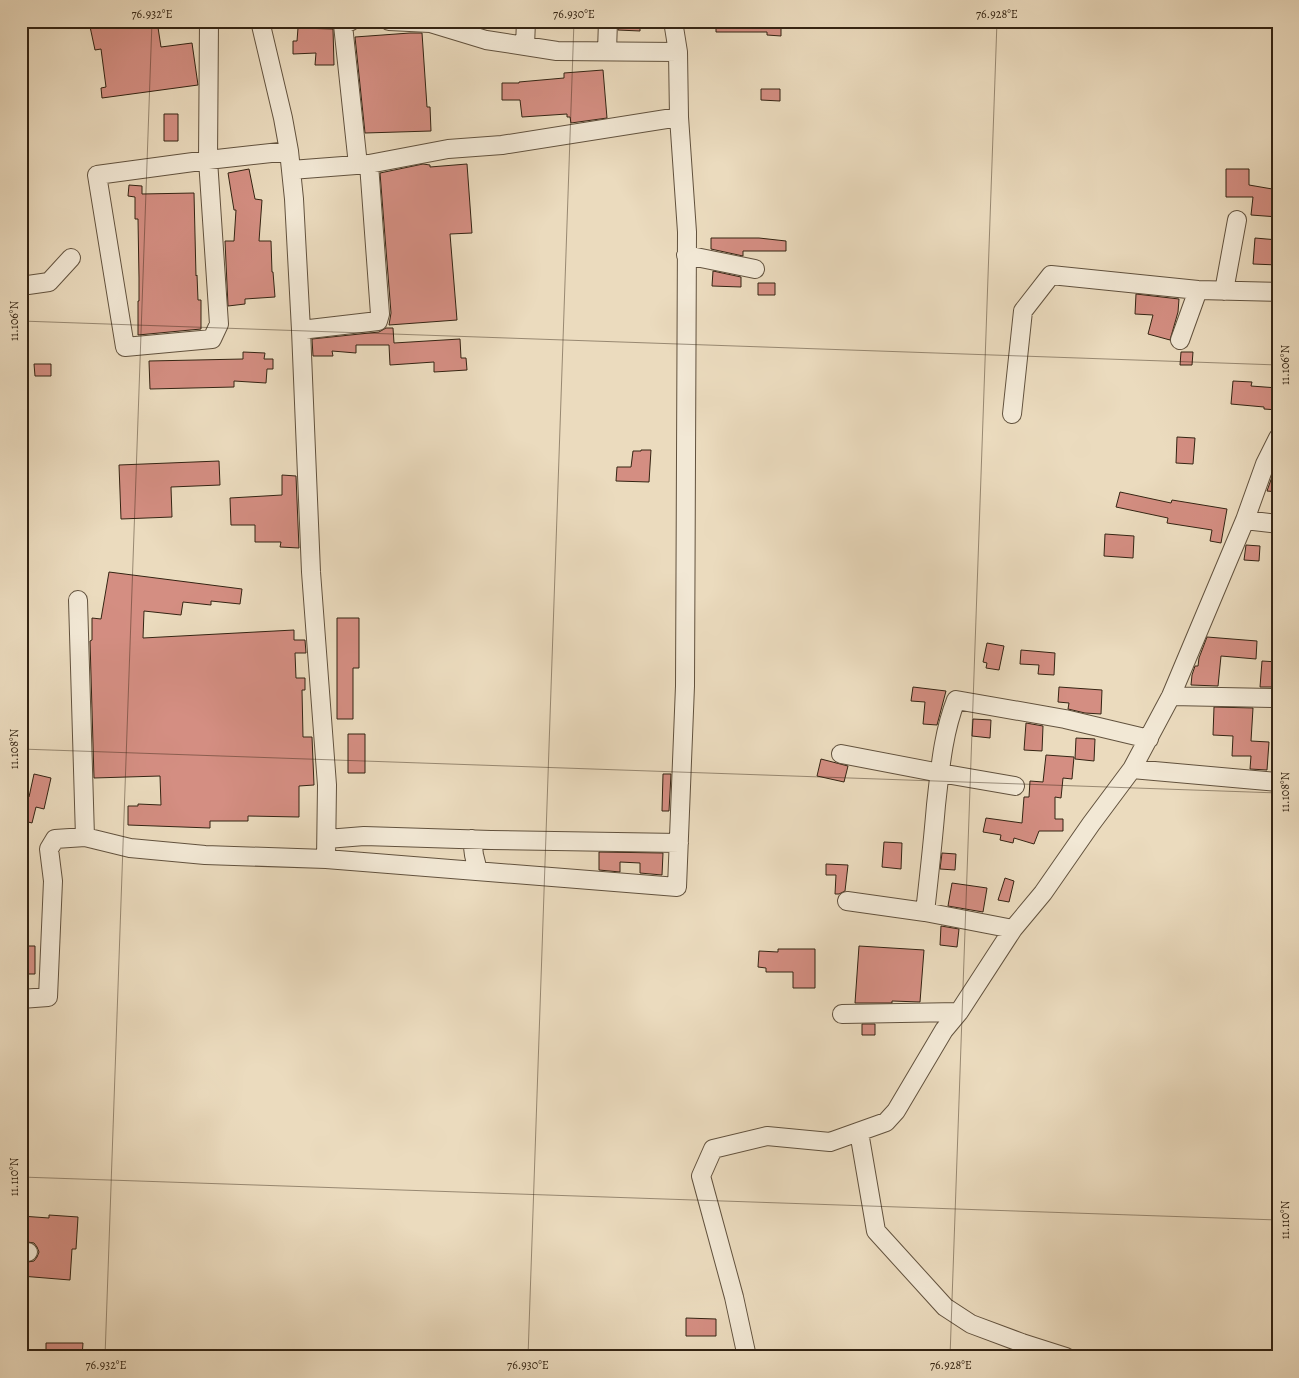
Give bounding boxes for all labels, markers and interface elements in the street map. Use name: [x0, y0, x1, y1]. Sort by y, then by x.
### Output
text: 76.932°E: [131, 6, 173, 22]
text: 76.930°E: [553, 6, 595, 22]
text: 76.928°E: [976, 6, 1018, 22]
text: 11.106°N: [6, 301, 22, 341]
text: 11.106°N: [1277, 345, 1293, 385]
text: 11.108°N: [6, 728, 22, 769]
text: 11.108°N: [1277, 771, 1293, 812]
text: 11.110°N: [6, 1157, 22, 1196]
text: 11.110°N: [1277, 1200, 1293, 1239]
text: 76.932°E: [85, 1357, 127, 1373]
text: 76.930°E: [507, 1357, 549, 1373]
text: 76.928°E: [930, 1357, 972, 1373]

